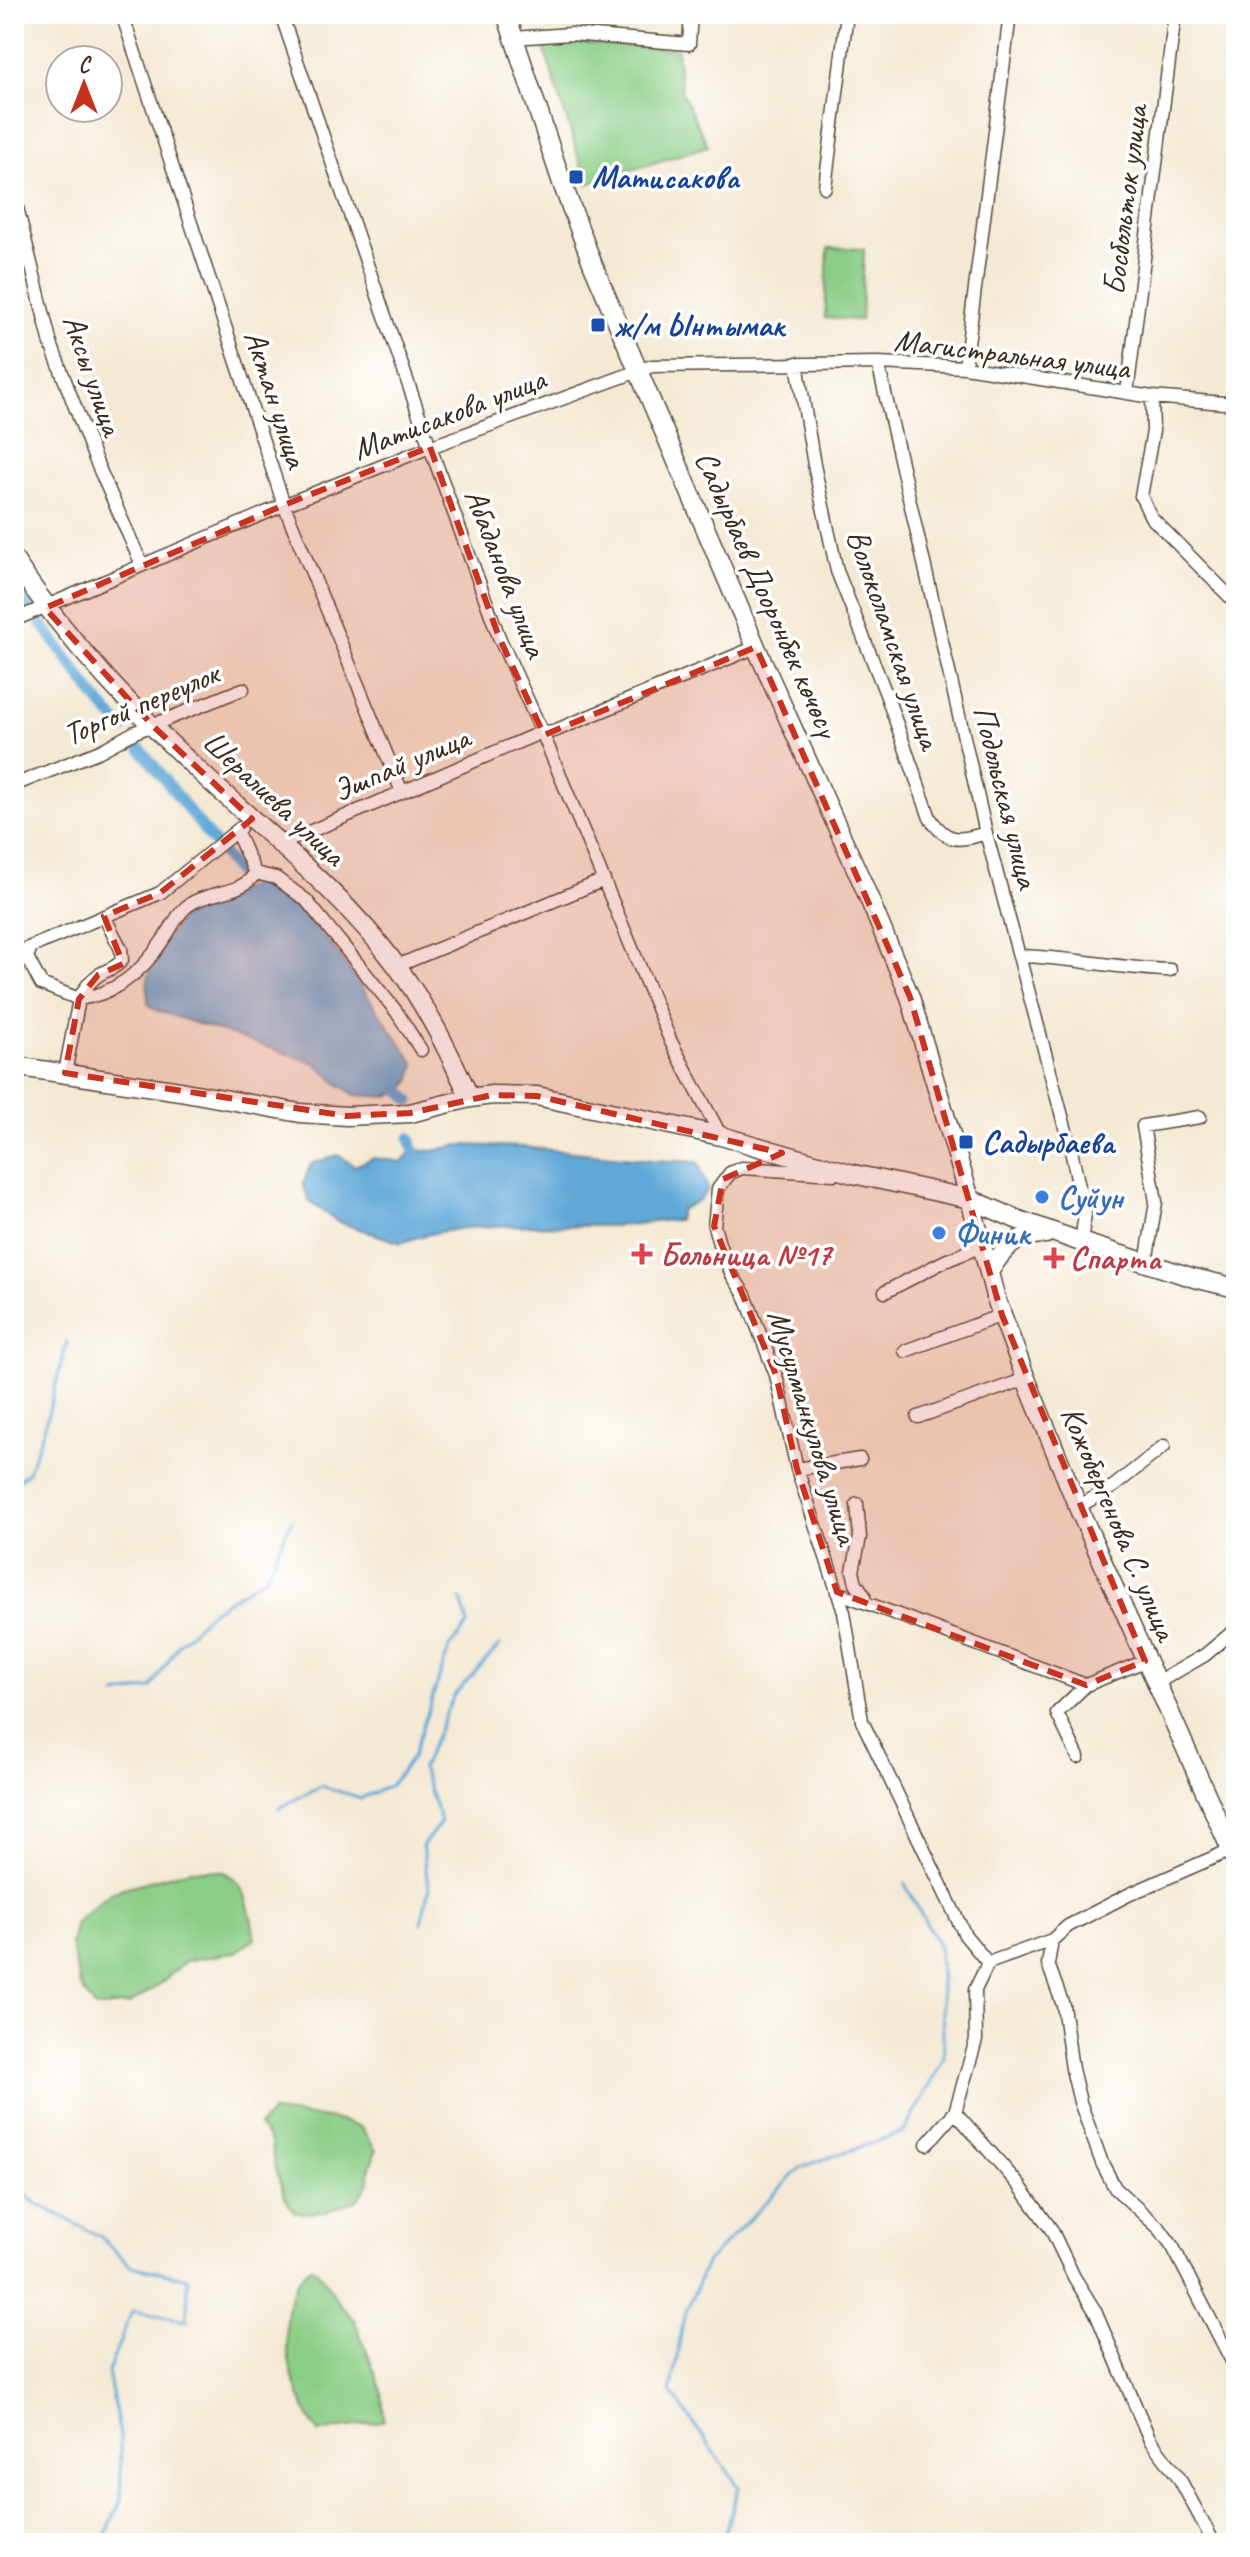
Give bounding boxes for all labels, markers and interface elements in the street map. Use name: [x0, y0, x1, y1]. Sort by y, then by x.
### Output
north arrow: [44, 44, 124, 124]
text: С: [79, 51, 93, 79]
street label: Босбольток улица: [1093, 100, 1157, 297]
place label: Матисакова: [592, 157, 741, 198]
marker: Матисакова: [567, 168, 585, 186]
place label: ж/м Ынтымак: [614, 305, 787, 346]
street label: Аксы улица: [53, 309, 134, 443]
marker: ж/м Ынтымак: [589, 316, 607, 334]
street label: Магистральная улица: [892, 319, 1134, 389]
street label: Актан улица: [235, 325, 318, 475]
street label: Матисакова улица: [347, 358, 553, 470]
street label: Садырбаев Дооронбек көчөсү: [685, 444, 850, 747]
street label: Абаданова улица: [455, 483, 558, 665]
street label: Волоколамская улица: [837, 524, 952, 757]
street label: Торгой переулок: [57, 652, 228, 755]
street label: Подольская улица: [964, 701, 1049, 894]
street label: Эшпай улица: [327, 716, 478, 811]
street label: Шералиева улица: [194, 721, 356, 876]
place label: Садырбаева: [982, 1122, 1117, 1163]
marker: Садырбаева: [957, 1133, 975, 1151]
place label: Суйун: [1058, 1177, 1125, 1218]
marker: Суйун: [1033, 1188, 1051, 1206]
place label: Финик: [955, 1213, 1032, 1254]
marker: Финик: [930, 1224, 948, 1242]
place label: Больница №17: [660, 1234, 835, 1275]
place label: Спарта: [1070, 1238, 1162, 1279]
marker: Больница №17: [631, 1243, 653, 1265]
marker: Спарта: [1045, 1249, 1063, 1267]
street label: Мусулманкулова улица: [758, 1305, 869, 1552]
street label: Кожобергенова С. улица: [1051, 1400, 1188, 1649]

